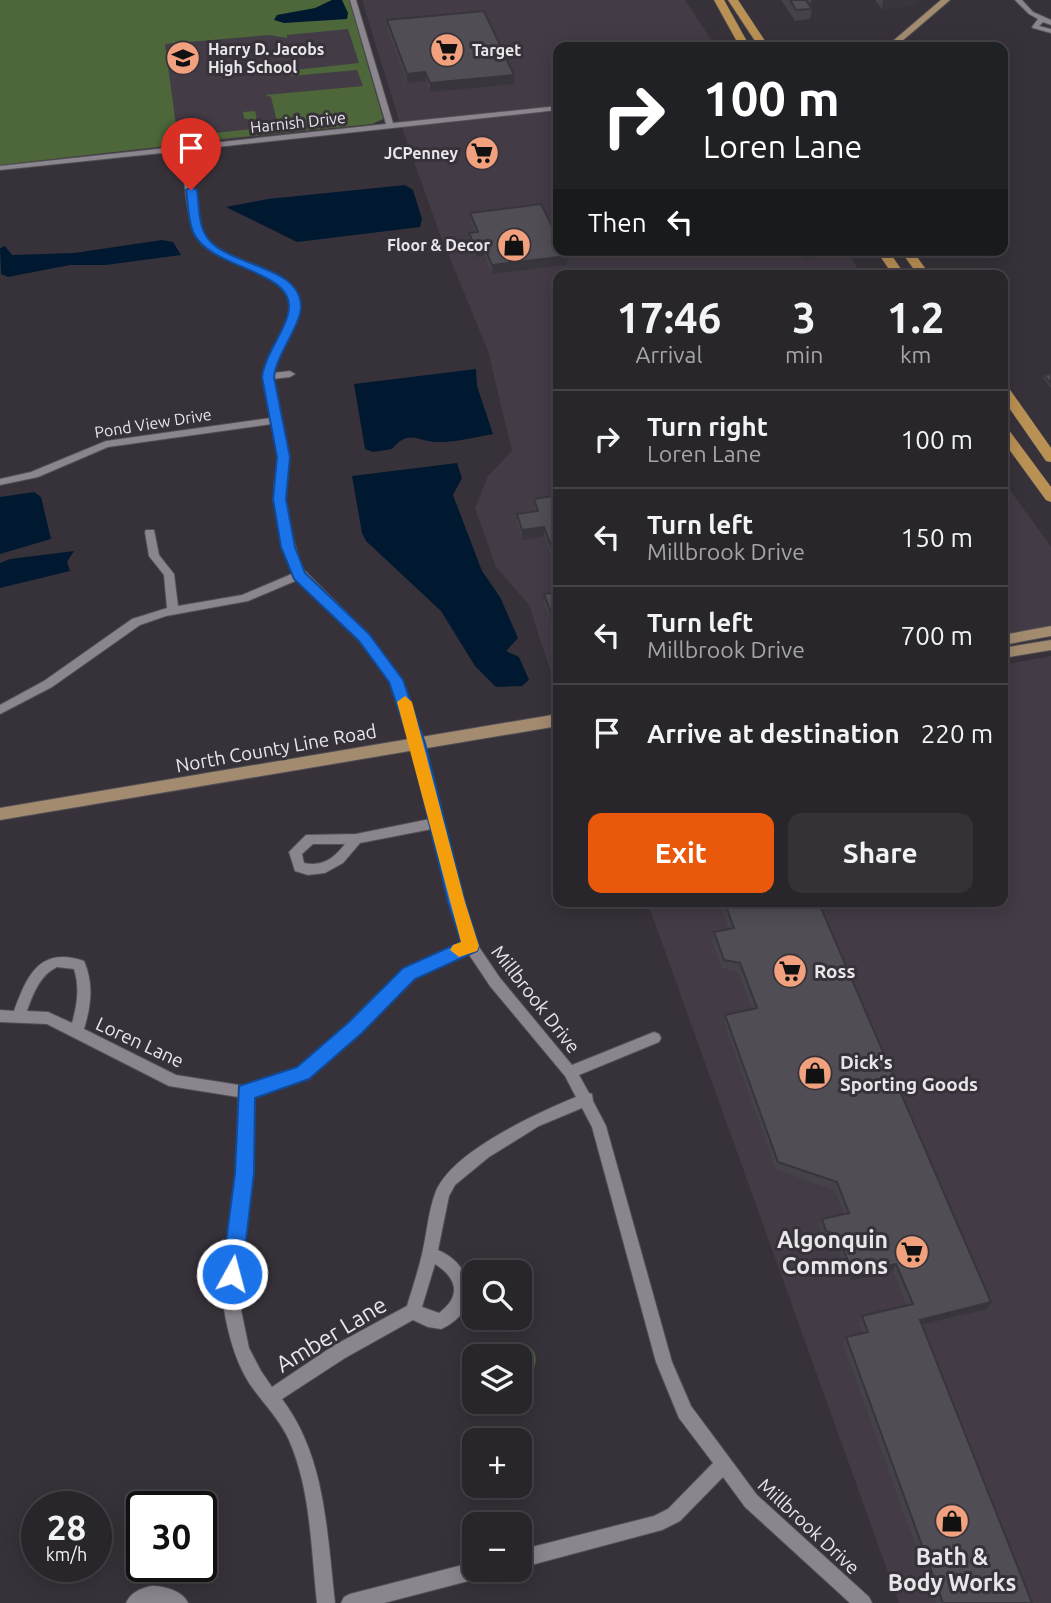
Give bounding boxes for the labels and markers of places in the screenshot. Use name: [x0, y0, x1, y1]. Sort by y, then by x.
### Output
supermarket icon: Target: [428, 31, 466, 69]
school or university icon: Harry D. Jacobs High School: [164, 39, 202, 77]
place label: Harry D. Jacobs High School: [208, 40, 324, 76]
place label: Target: [472, 41, 521, 59]
pin: [161, 118, 221, 190]
supermarket icon: JCPenney: [463, 134, 501, 172]
place label: JCPenney: [384, 144, 459, 162]
shop icon: Floor & Decor: [495, 226, 533, 264]
place label: Floor & Decor: [387, 236, 490, 254]
supermarket icon: Ross: [771, 952, 809, 990]
place label: Ross: [814, 960, 855, 982]
place label: Dick's Sporting Goods: [840, 1051, 978, 1095]
shop icon: Dick's Sporting Goods: [796, 1054, 834, 1092]
place label: Algonquin Commons: [777, 1227, 888, 1278]
supermarket icon: Algonquin Commons: [893, 1233, 931, 1271]
shop icon: Bath & Body Works: [933, 1502, 971, 1540]
place label: Bath & Body Works: [888, 1544, 1016, 1595]

